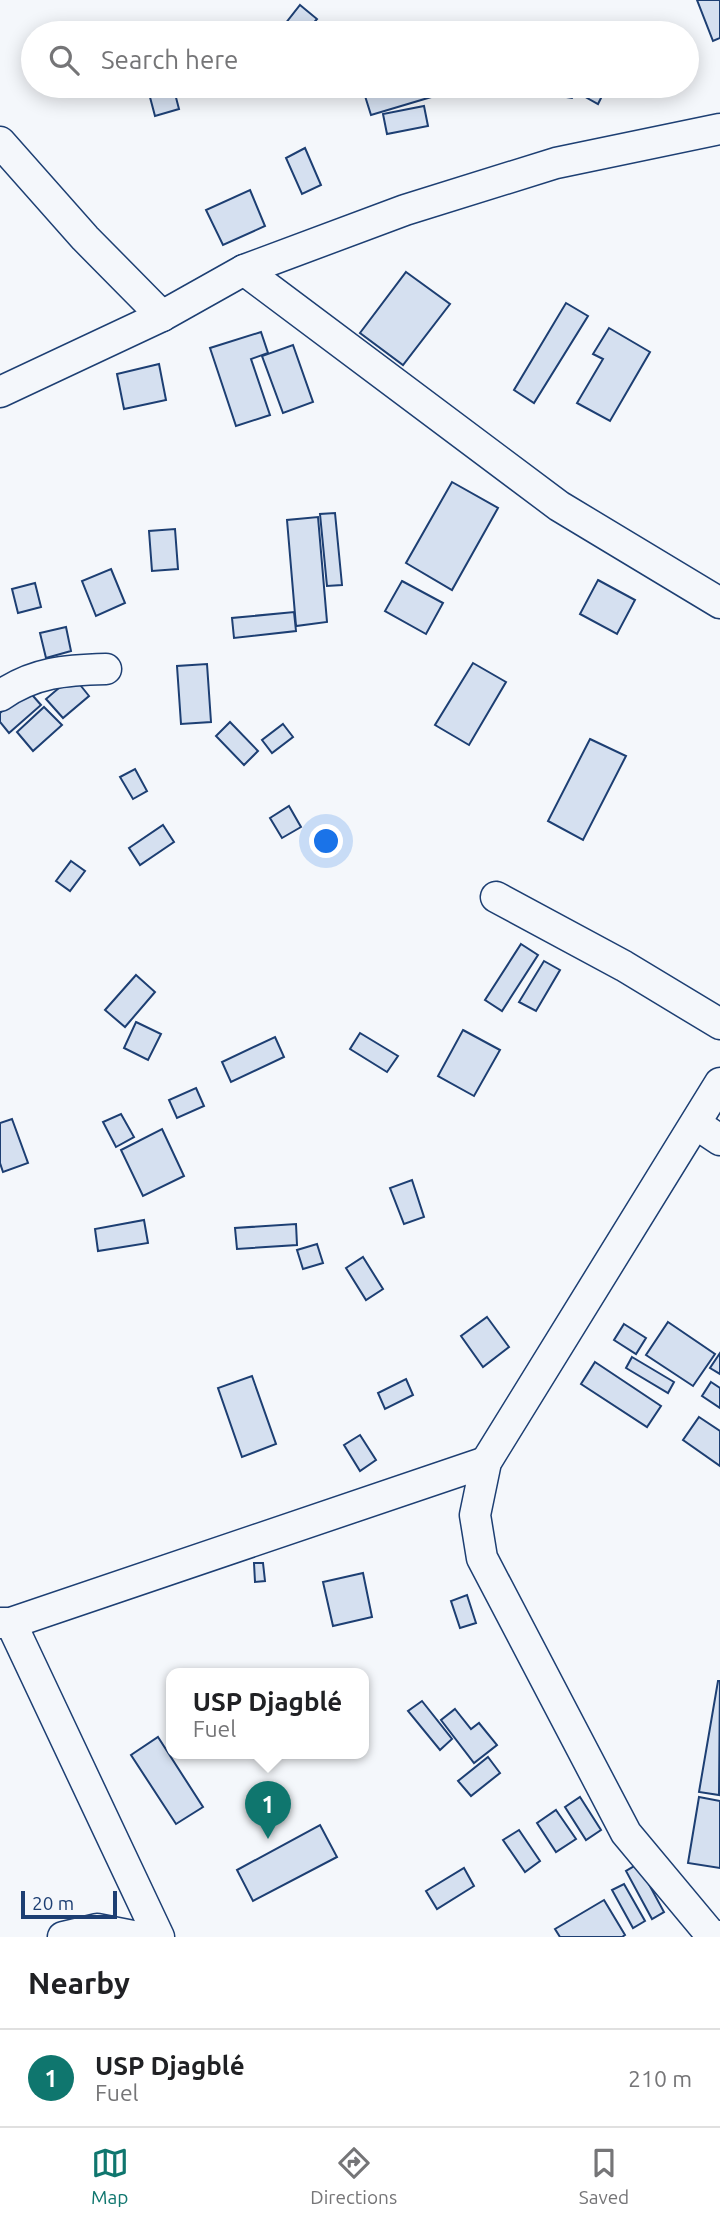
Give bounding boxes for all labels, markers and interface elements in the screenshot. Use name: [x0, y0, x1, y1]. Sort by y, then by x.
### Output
search box: [21, 21, 699, 98]
icon: search: [45, 41, 83, 79]
text: Search here: [101, 45, 238, 74]
your location: [309, 824, 343, 858]
popup: [166, 1668, 369, 1759]
text: USP Djagblé: [193, 1687, 342, 1716]
text: Fuel: [193, 1716, 236, 1741]
pin: 1: [245, 1781, 291, 1839]
scale bar: [21, 1888, 117, 1920]
text: 20 m: [32, 1892, 74, 1914]
text: Nearby: [28, 1966, 130, 2000]
text: USP Djagblé: [95, 2051, 245, 2080]
text: 1: [45, 2066, 57, 2091]
text: 210 m: [628, 2066, 692, 2091]
text: Fuel: [95, 2080, 139, 2105]
tab: Map: [91, 2144, 129, 2208]
tab: Directions: [310, 2144, 397, 2208]
tab: Saved: [579, 2144, 629, 2208]

